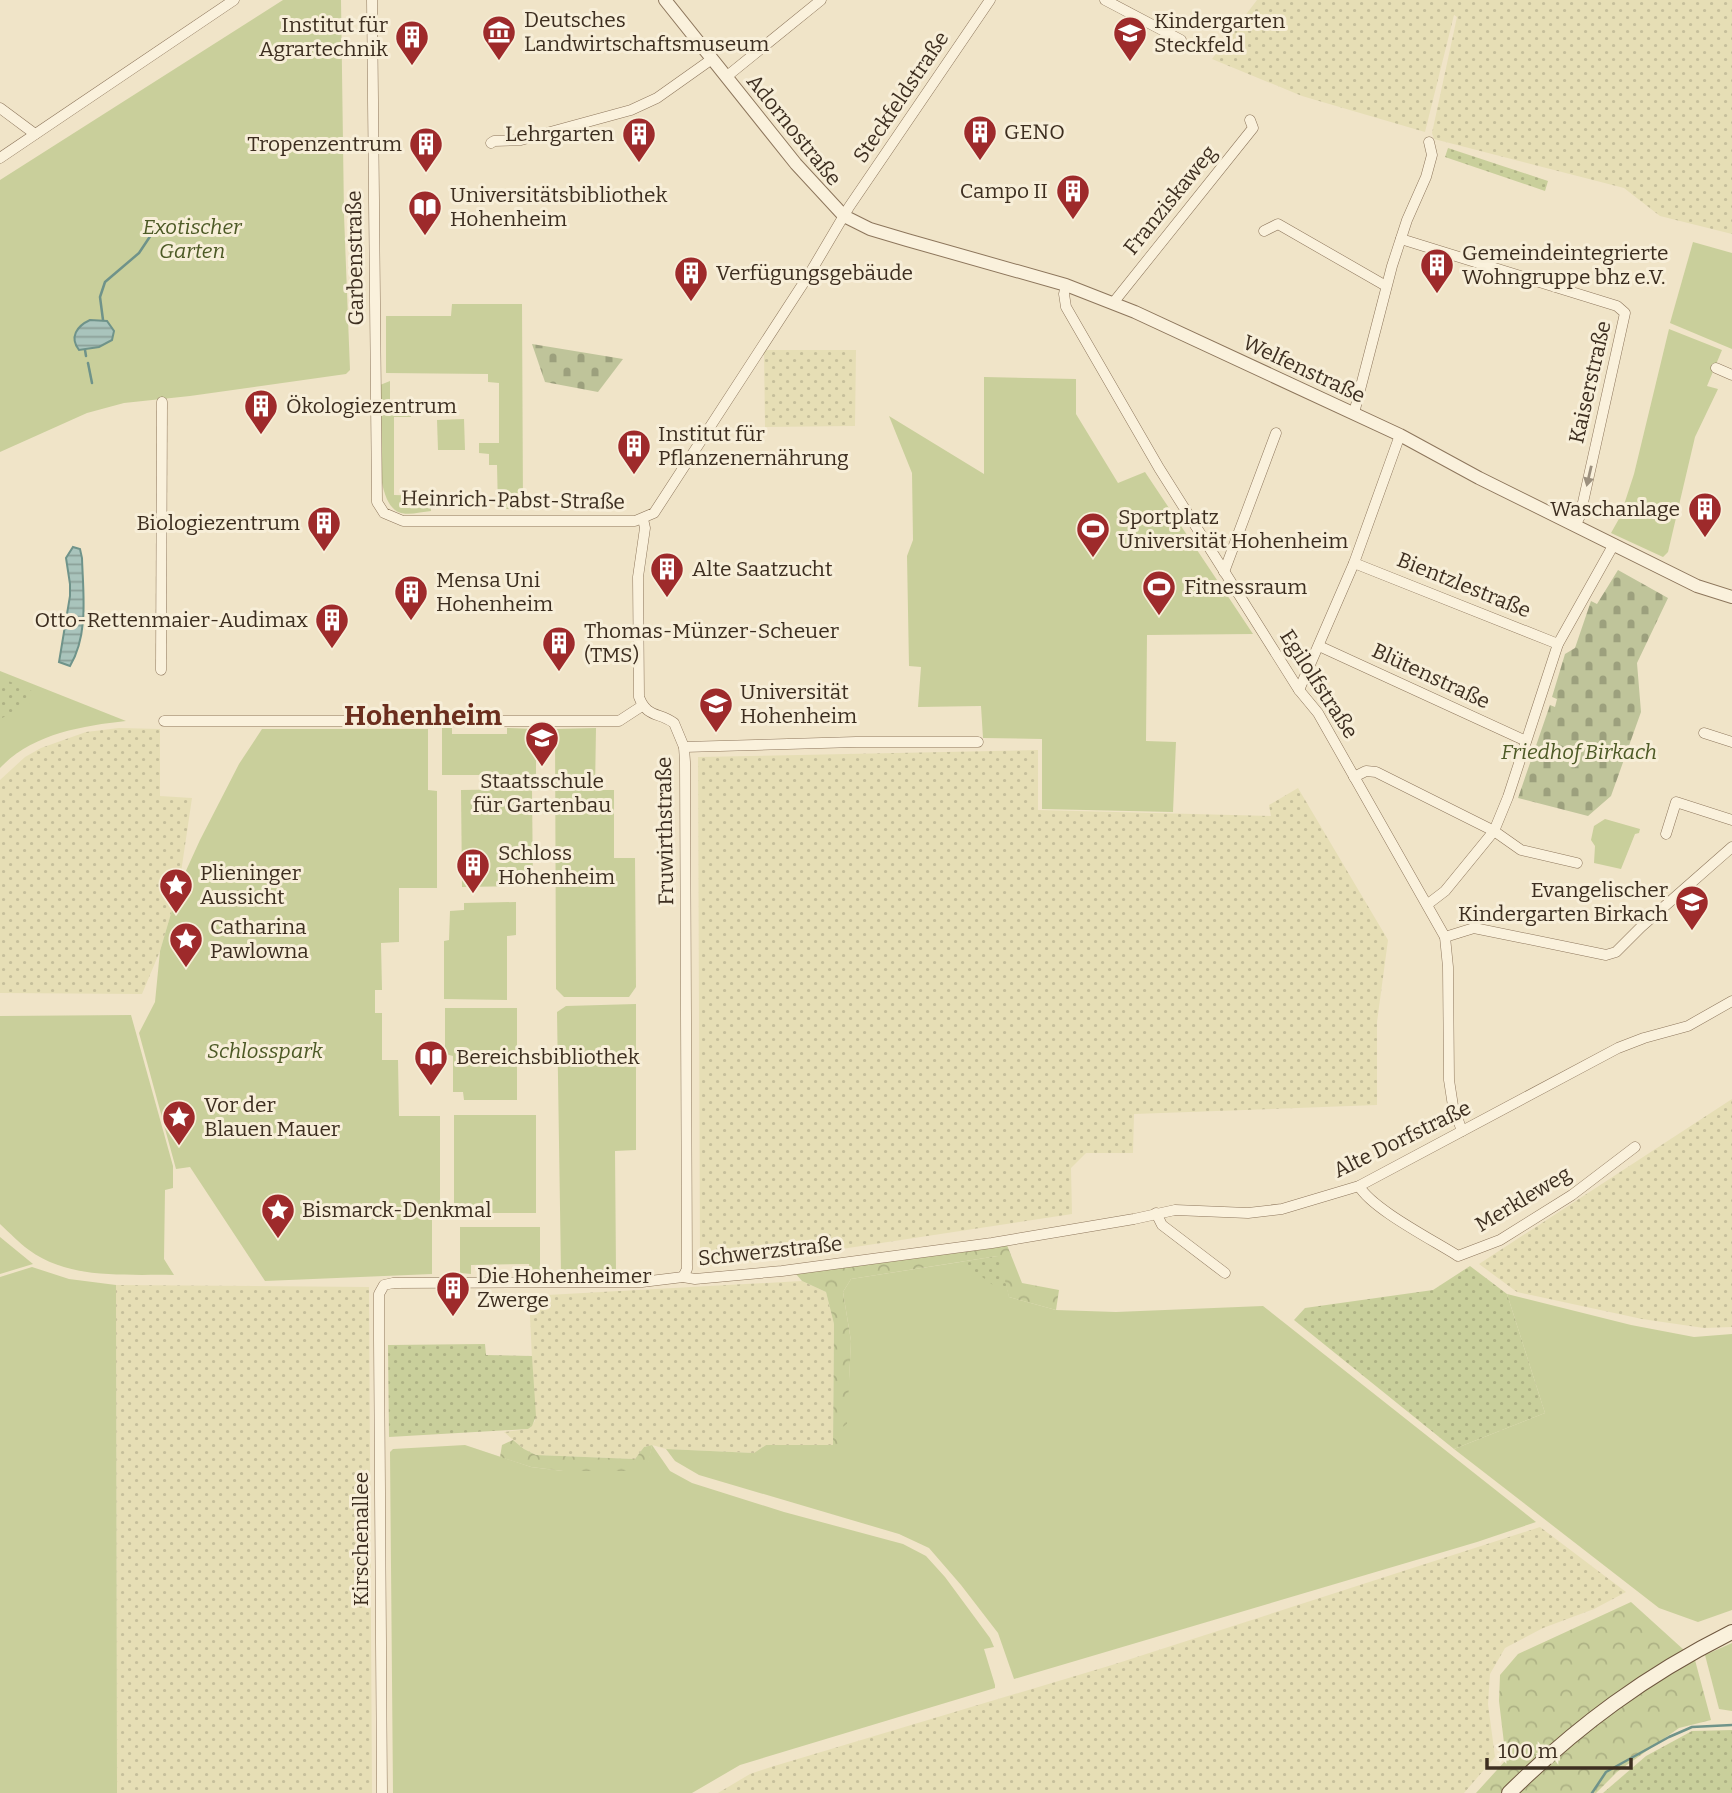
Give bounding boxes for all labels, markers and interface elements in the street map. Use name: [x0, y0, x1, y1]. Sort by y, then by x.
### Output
place label: Deutsches Landwirtschaftsmuseum: [524, 7, 769, 57]
place label: Kindergarten Steckfeld: [1154, 8, 1285, 58]
place label: Institut für Agrartechnik: [259, 12, 388, 62]
museum icon: Deutsches Landwirtschaftsmuseum: [480, 13, 518, 62]
school or university icon: Kindergarten Steckfeld: [1111, 14, 1149, 63]
building icon: Institut für Agrartechnik: [393, 18, 431, 67]
street label: Steckfeldstraße: [847, 26, 955, 168]
street label: Adornostraße: [741, 69, 847, 191]
building icon: GENO: [961, 113, 999, 162]
building icon: Lehrgarten: [620, 115, 658, 164]
place label: GENO: [1004, 119, 1065, 145]
place label: Lehrgarten: [505, 121, 614, 147]
building icon: Tropenzentrum: [407, 125, 445, 174]
place label: Tropenzentrum: [247, 131, 402, 157]
street label: Franziskaweg: [1118, 140, 1222, 260]
building icon: Campo II: [1054, 172, 1092, 221]
place label: Campo II: [960, 178, 1048, 204]
place label: Universitätsbibliothek Hohenheim: [450, 182, 668, 232]
library icon: Universitätsbibliothek Hohenheim: [406, 188, 444, 237]
street label: Garbenstraße: [341, 190, 369, 326]
park label: Exotischer Garten: [143, 214, 243, 264]
place label: Gemeindeintegrierte Wohngruppe bhz e.V.: [1462, 240, 1669, 290]
building icon: Gemeindeintegrierte Wohngruppe bhz e.V.: [1418, 246, 1456, 295]
building icon: Verfügungsgebäude: [672, 254, 710, 303]
place label: Verfügungsgebäude: [716, 260, 913, 286]
street label: Kaiserstraße: [1563, 318, 1617, 446]
street label: Welfenstraße: [1239, 329, 1369, 409]
building icon: Ökologiezentrum: [242, 387, 280, 436]
place label: Ökologiezentrum: [286, 393, 457, 419]
place label: Institut für Pflanzenernährung: [658, 421, 849, 471]
building icon: Institut für Pflanzenernährung: [615, 427, 653, 476]
one-way arrow: [1583, 465, 1594, 487]
street label: Heinrich-Pabst-Straße: [401, 485, 625, 515]
building icon: Waschanlage: [1686, 490, 1724, 539]
place label: Waschanlage: [1550, 496, 1680, 522]
building icon: Biologiezentrum: [305, 504, 343, 553]
place label: Sportplatz Universität Hohenheim: [1118, 504, 1348, 554]
place label: Biologiezentrum: [137, 510, 300, 536]
sports icon: Sportplatz Universität Hohenheim: [1074, 510, 1112, 559]
street label: Bientzlestraße: [1393, 546, 1535, 624]
building icon: Alte Saatzucht: [648, 550, 686, 599]
place label: Alte Saatzucht: [692, 556, 833, 582]
place label: Mensa Uni Hohenheim: [436, 567, 553, 617]
sports icon: Fitnessraum: [1140, 568, 1178, 617]
building icon: Mensa Uni Hohenheim: [392, 573, 430, 622]
place label: Fitnessraum: [1184, 574, 1307, 600]
building icon: Otto-Rettenmaier-Audimax: [313, 601, 351, 650]
place label: Otto-Rettenmaier-Audimax: [35, 607, 308, 633]
place label: Thomas-Münzer-Scheuer (TMS): [584, 618, 839, 668]
building icon: Thomas-Münzer-Scheuer (TMS): [540, 624, 578, 673]
street label: Egilolfstraße: [1274, 625, 1364, 743]
street label: Blütenstraße: [1368, 637, 1494, 715]
place label: Universität Hohenheim: [740, 679, 857, 729]
school or university icon: Universität Hohenheim: [697, 685, 735, 734]
district label: Hohenheim: [344, 699, 502, 732]
school or university icon: Staatsschule für Gartenbau: [523, 719, 561, 768]
park label: Friedhof Birkach: [1501, 739, 1657, 765]
street label: Fruwirthstraße: [651, 756, 679, 906]
place label: Staatsschule für Gartenbau: [473, 768, 611, 818]
place label: Schloss Hohenheim: [498, 840, 615, 890]
building icon: Schloss Hohenheim: [454, 846, 492, 895]
place label: Plieninger Aussicht: [200, 860, 301, 910]
place icon: Plieninger Aussicht: [157, 866, 195, 915]
place label: Evangelischer Kindergarten Birkach: [1458, 877, 1668, 927]
school or university icon: Evangelischer Kindergarten Birkach: [1673, 883, 1711, 932]
place label: Catharina Pawlowna: [210, 914, 309, 964]
place icon: Catharina Pawlowna: [167, 920, 205, 969]
park label: Schlosspark: [207, 1038, 324, 1064]
library icon: Bereichsbibliothek: [412, 1038, 450, 1087]
place label: Bereichsbibliothek: [456, 1044, 640, 1070]
place label: Vor der Blauen Mauer: [204, 1092, 340, 1142]
street label: Alte Dorfstraße: [1329, 1095, 1475, 1183]
place icon: Vor der Blauen Mauer: [160, 1098, 198, 1147]
street label: Merkleweg: [1470, 1160, 1576, 1238]
place icon: Bismarck-Denkmal: [259, 1191, 297, 1240]
place label: Bismarck-Denkmal: [302, 1197, 491, 1223]
street label: Schwerzstraße: [697, 1230, 843, 1272]
place label: Die Hohenheimer Zwerge: [477, 1263, 652, 1313]
building icon: Die Hohenheimer Zwerge: [434, 1269, 472, 1318]
street label: Kirschenallee: [348, 1472, 374, 1606]
scale bar: [1487, 1727, 1630, 1771]
text: 100 m: [1498, 1738, 1558, 1764]

